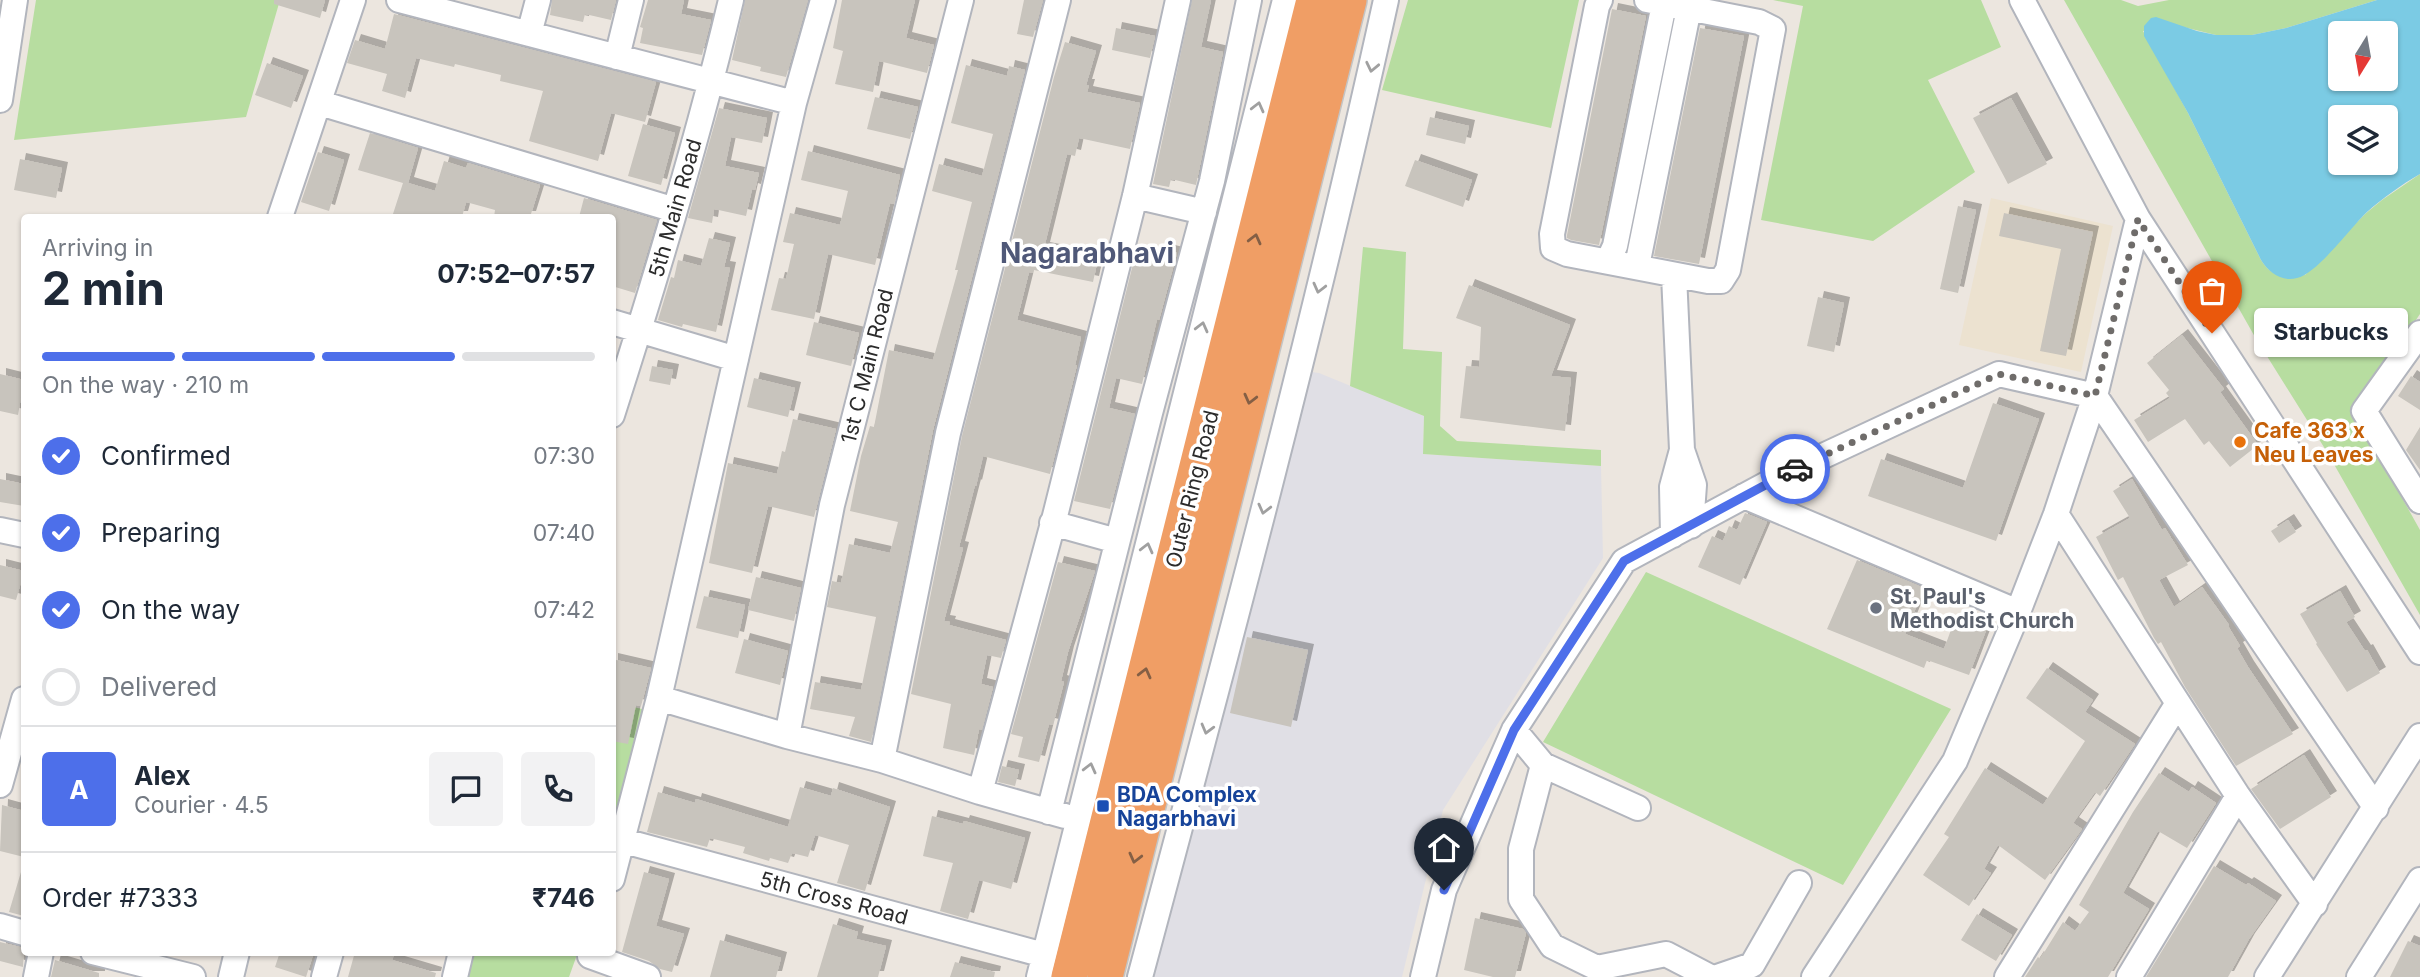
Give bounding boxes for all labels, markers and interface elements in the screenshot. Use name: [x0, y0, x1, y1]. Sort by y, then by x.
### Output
north arrow: [2328, 21, 2398, 91]
map controls: [2328, 21, 2398, 175]
one-way arrow: [1365, 61, 1380, 73]
one-way arrow: [1250, 101, 1264, 113]
button: layers: [2328, 105, 2398, 175]
street label: 5th Main Road: [643, 136, 707, 280]
one-way arrow: [1247, 233, 1261, 245]
text: Arriving in: [42, 234, 153, 262]
district label: Nagarabhavi: [1000, 236, 1174, 270]
text: 07:52–07:57: [437, 258, 595, 289]
text: 2 min: [42, 260, 165, 316]
pin: [2182, 261, 2242, 333]
icon: bag: [2193, 272, 2231, 310]
one-way arrow: [1313, 282, 1327, 294]
street label: 1st C Main Road: [836, 286, 898, 446]
callout: Starbucks: [2254, 308, 2408, 358]
text: Starbucks: [2273, 318, 2389, 346]
one-way arrow: [1194, 321, 1208, 333]
text: On the way · 210 m: [42, 371, 249, 399]
one-way arrow: [1244, 393, 1258, 405]
street label: Outer Ring Road: [1160, 408, 1224, 570]
place label: Cafe 363 x Neu Leaves: [2254, 418, 2373, 467]
courier: [1760, 434, 1830, 504]
marker: Cafe 363 x Neu Leaves: [2232, 434, 2248, 450]
icon: check: [42, 437, 80, 475]
text: Confirmed: [101, 440, 231, 471]
text: 07:30: [533, 442, 595, 470]
icon: car: [1776, 450, 1814, 488]
one-way arrow: [1258, 503, 1272, 515]
icon: check: [42, 514, 80, 552]
text: Preparing: [101, 517, 221, 548]
text: 07:40: [533, 519, 595, 547]
one-way arrow: [1139, 542, 1153, 554]
place label: St. Paul's Methodist Church: [1890, 584, 2074, 633]
icon: check: [42, 591, 80, 629]
text: On the way: [101, 594, 240, 625]
text: 07:42: [533, 596, 595, 624]
marker: St. Paul's Methodist Church: [1868, 600, 1884, 616]
one-way arrow: [1137, 667, 1151, 679]
text: Delivered: [101, 671, 217, 702]
one-way arrow: [1200, 723, 1215, 735]
button: chat: [429, 752, 503, 826]
button: phone: [521, 752, 595, 826]
text: Alex: [134, 760, 191, 791]
one-way arrow: [1082, 762, 1096, 774]
text: A: [69, 774, 89, 805]
place label: BDA Complex Nagarbhavi: [1117, 782, 1257, 831]
text: Courier · 4.5: [134, 791, 269, 819]
marker: BDA Complex Nagarbhavi: [1095, 798, 1111, 814]
pin: [1414, 818, 1474, 890]
icon: home: [1425, 829, 1463, 867]
one-way arrow: [1129, 851, 1143, 863]
street label: 5th Cross Road: [757, 866, 911, 930]
text: Order #7333: [42, 882, 198, 913]
text: ₹746: [532, 882, 595, 913]

